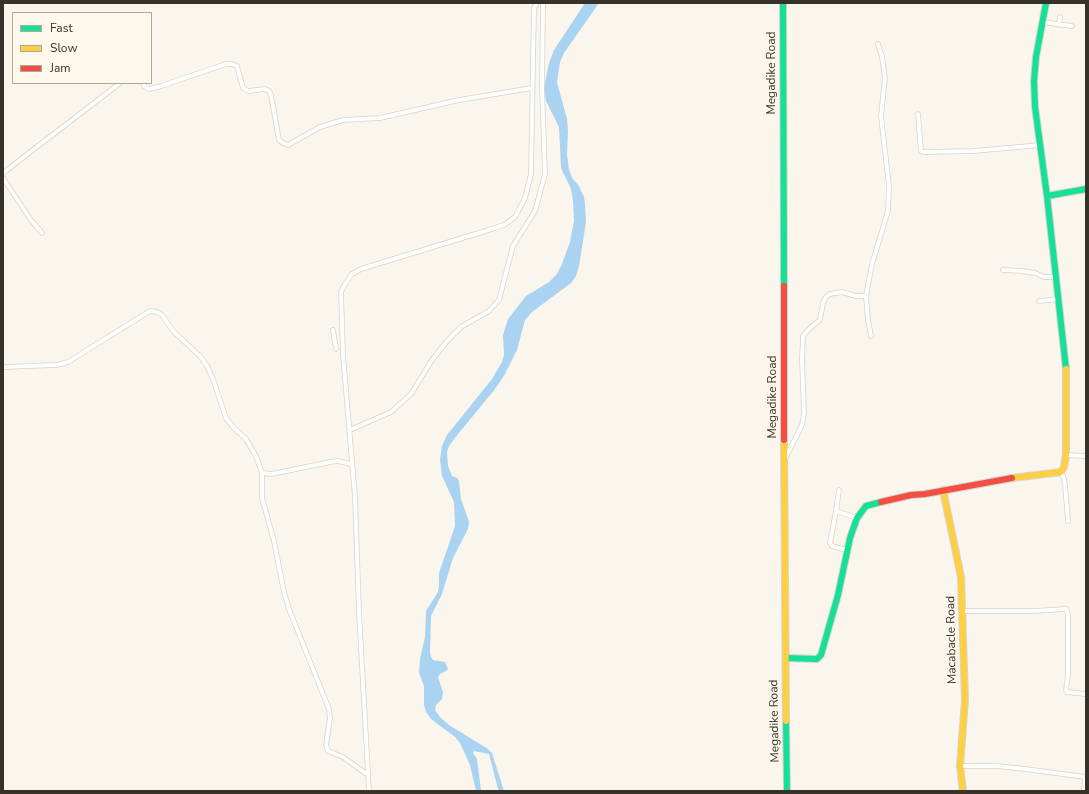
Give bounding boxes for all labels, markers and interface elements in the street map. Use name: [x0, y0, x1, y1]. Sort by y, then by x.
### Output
legend: [12, 12, 152, 84]
text: Fast: [50, 20, 73, 36]
street label: Megadike Road: [765, 31, 779, 115]
text: Slow: [50, 40, 78, 56]
text: Jam: [50, 60, 71, 76]
street label: Megadike Road: [766, 355, 780, 439]
street label: Macabacle Road: [944, 596, 960, 684]
street label: Megadike Road: [767, 679, 783, 763]

